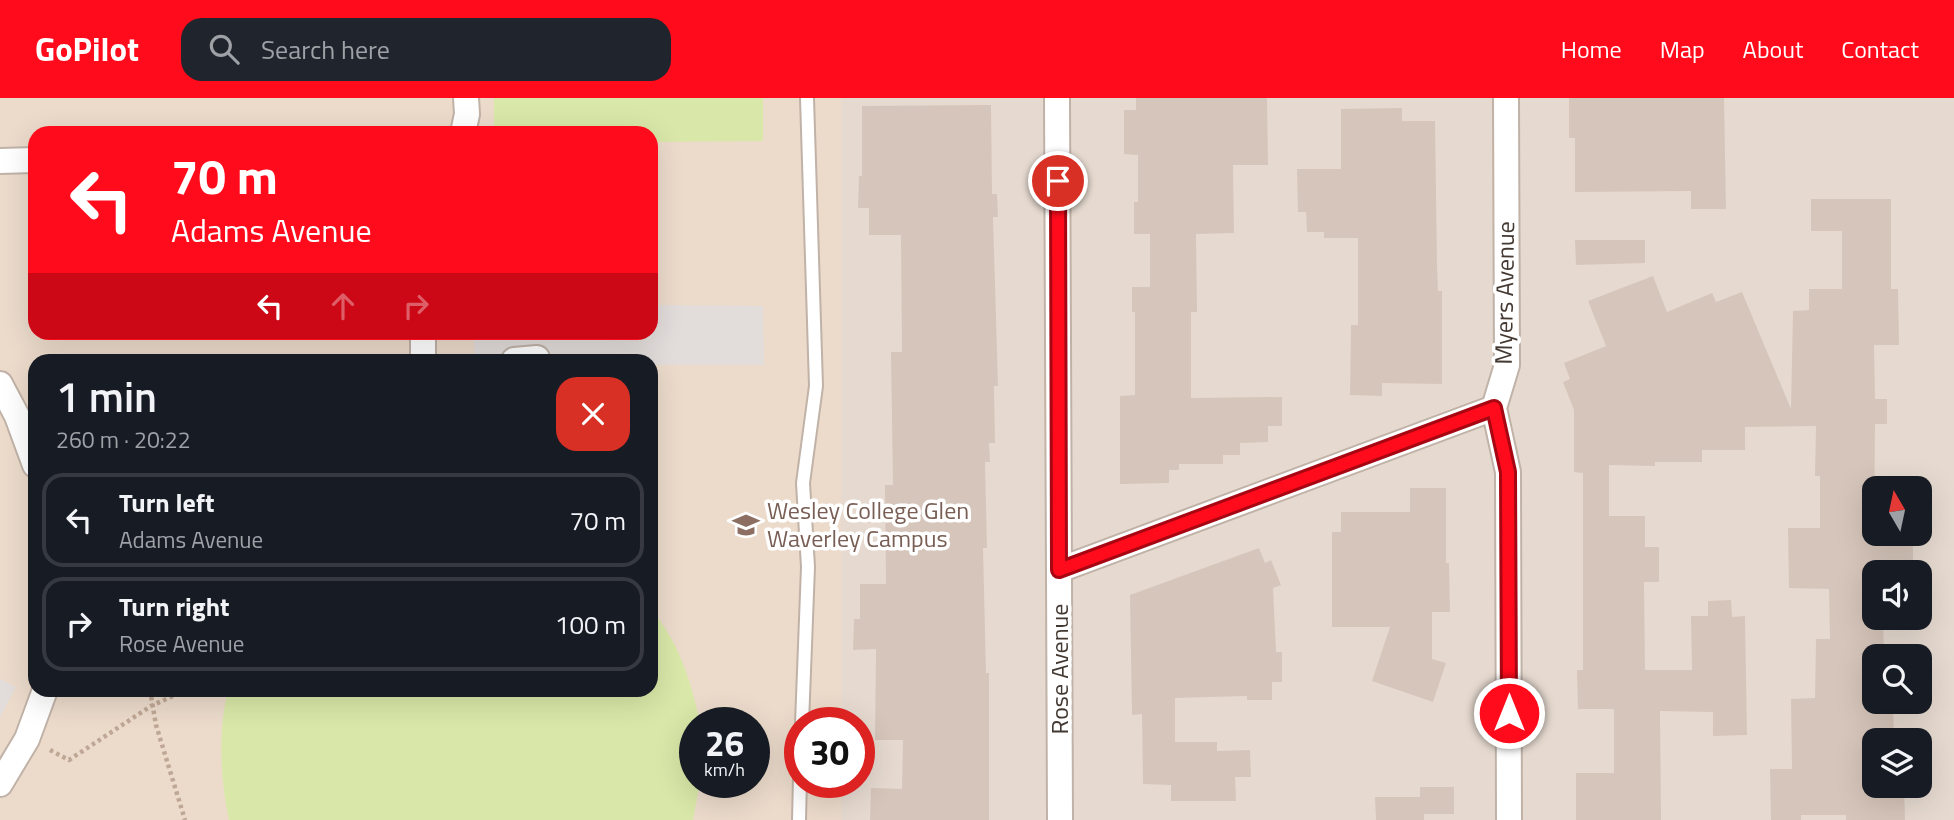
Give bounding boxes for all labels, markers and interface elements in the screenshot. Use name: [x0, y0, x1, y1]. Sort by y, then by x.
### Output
search box: [181, 18, 671, 81]
text: GoPilot: [35, 24, 139, 74]
icon: search: [205, 30, 243, 68]
text: Search here: [261, 30, 390, 69]
text: Home: [1561, 31, 1622, 67]
text: Map: [1660, 31, 1705, 67]
text: About: [1743, 31, 1803, 67]
text: Contact: [1841, 31, 1919, 67]
text: 70 m: [171, 138, 278, 213]
pin: [1028, 151, 1088, 211]
icon: left: [56, 154, 147, 245]
icon: arrive: [1039, 162, 1077, 200]
text: Adams Avenue: [171, 206, 372, 254]
street label: Myers Avenue: [1485, 221, 1523, 365]
icon: left: [251, 287, 289, 325]
icon: ahead: [324, 287, 362, 325]
icon: right: [397, 287, 435, 325]
text: 1 min: [56, 364, 157, 428]
button: close: [556, 377, 630, 451]
text: 260 m · 20:22: [56, 422, 191, 457]
north arrow: [1862, 476, 1932, 546]
map controls: [1862, 476, 1932, 798]
text: Turn left: [119, 483, 214, 522]
place label: Wesley College Glen Waverley Campus: [767, 492, 969, 556]
icon: left: [60, 501, 98, 539]
text: 70 m: [569, 501, 626, 540]
school or university icon: Wesley College Glen Waverley Campus: [731, 510, 761, 540]
text: Adams Avenue: [119, 522, 263, 557]
button: sound: [1862, 560, 1932, 630]
text: Turn right: [119, 587, 230, 626]
street label: Rose Avenue: [1041, 604, 1077, 734]
icon: right: [60, 605, 98, 643]
text: 100 m: [555, 605, 626, 644]
text: Rose Avenue: [119, 626, 244, 661]
button: search: [1862, 644, 1932, 714]
position arrow: [1472, 676, 1546, 750]
speed limit sign: 30: [784, 707, 875, 798]
text: 26: [705, 716, 744, 770]
button: layers: [1862, 728, 1932, 798]
text: km/h: [704, 756, 745, 783]

